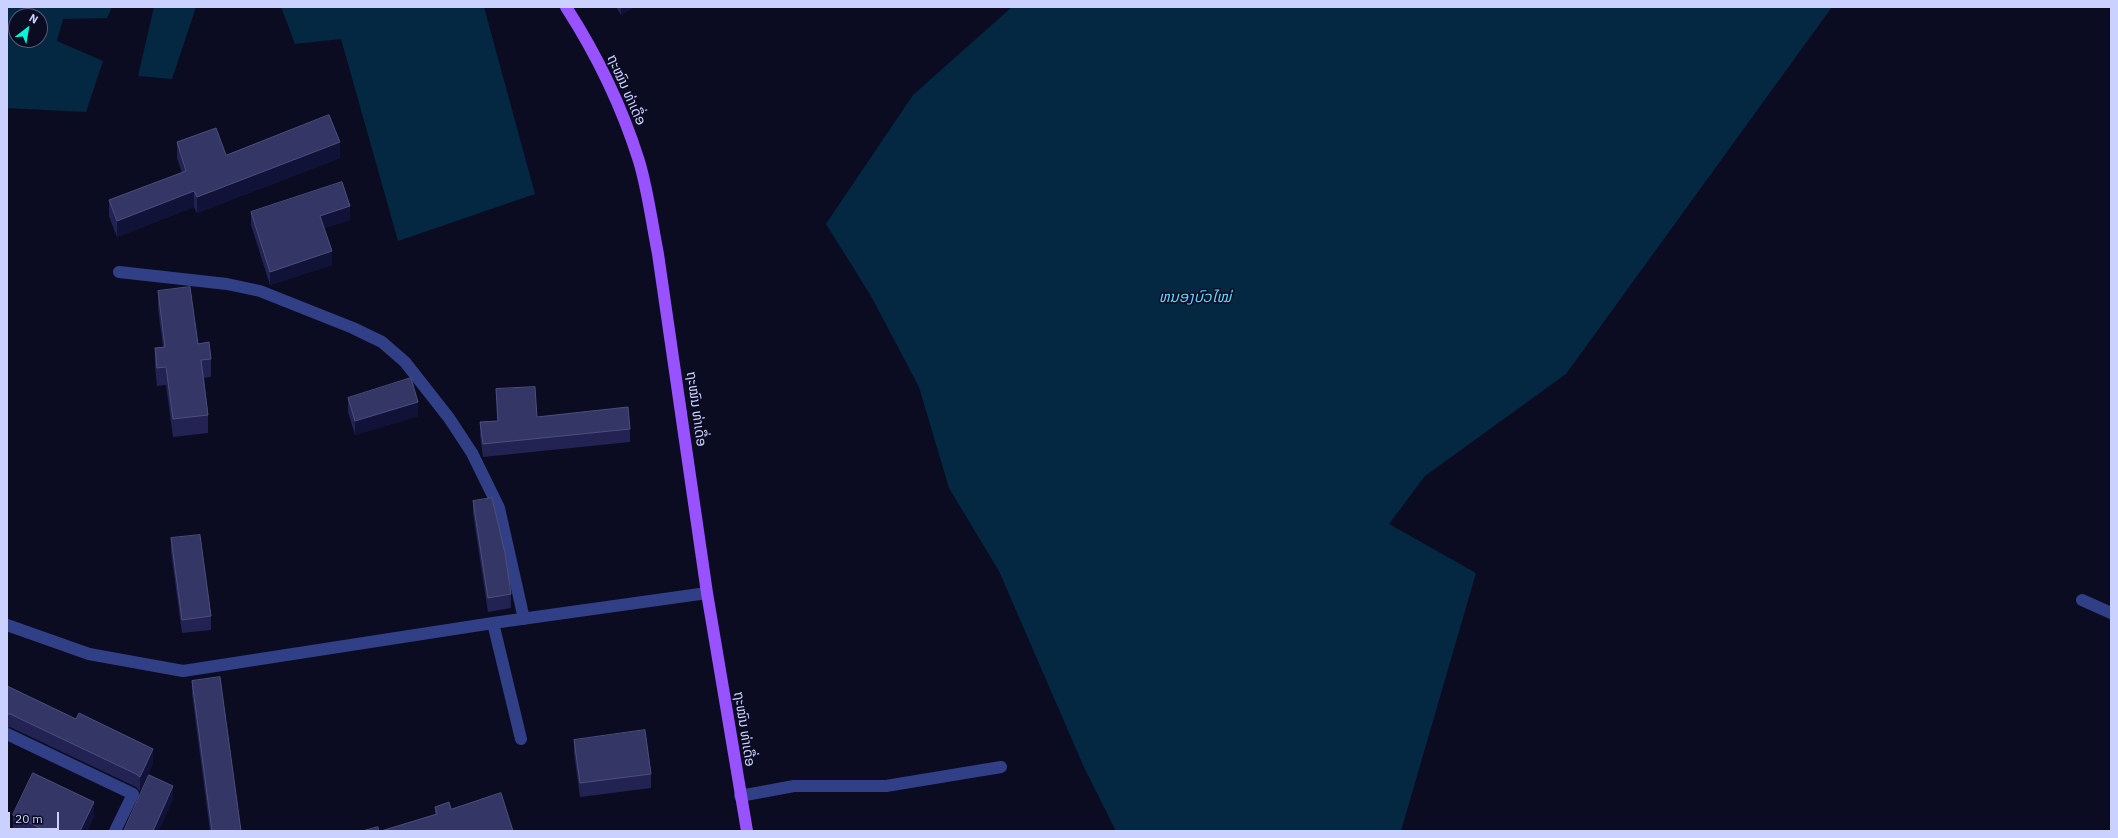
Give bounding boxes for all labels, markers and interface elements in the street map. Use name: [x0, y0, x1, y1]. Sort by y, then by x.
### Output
north arrow: [8, 8, 48, 48]
text: N: [27, 11, 41, 27]
street label: ຖະໝົນ ທ່າເດື່ອ: [603, 52, 649, 128]
water label: ຫນອງບົວໄໝ່: [1159, 289, 1231, 307]
street label: ຖະໝົນ ທ່າເດື່ອ: [682, 370, 710, 448]
street label: ຖະໝົນ ທ່າເດື່ອ: [730, 690, 758, 768]
scale bar: [10, 804, 61, 830]
text: 20 m: [15, 811, 43, 826]

